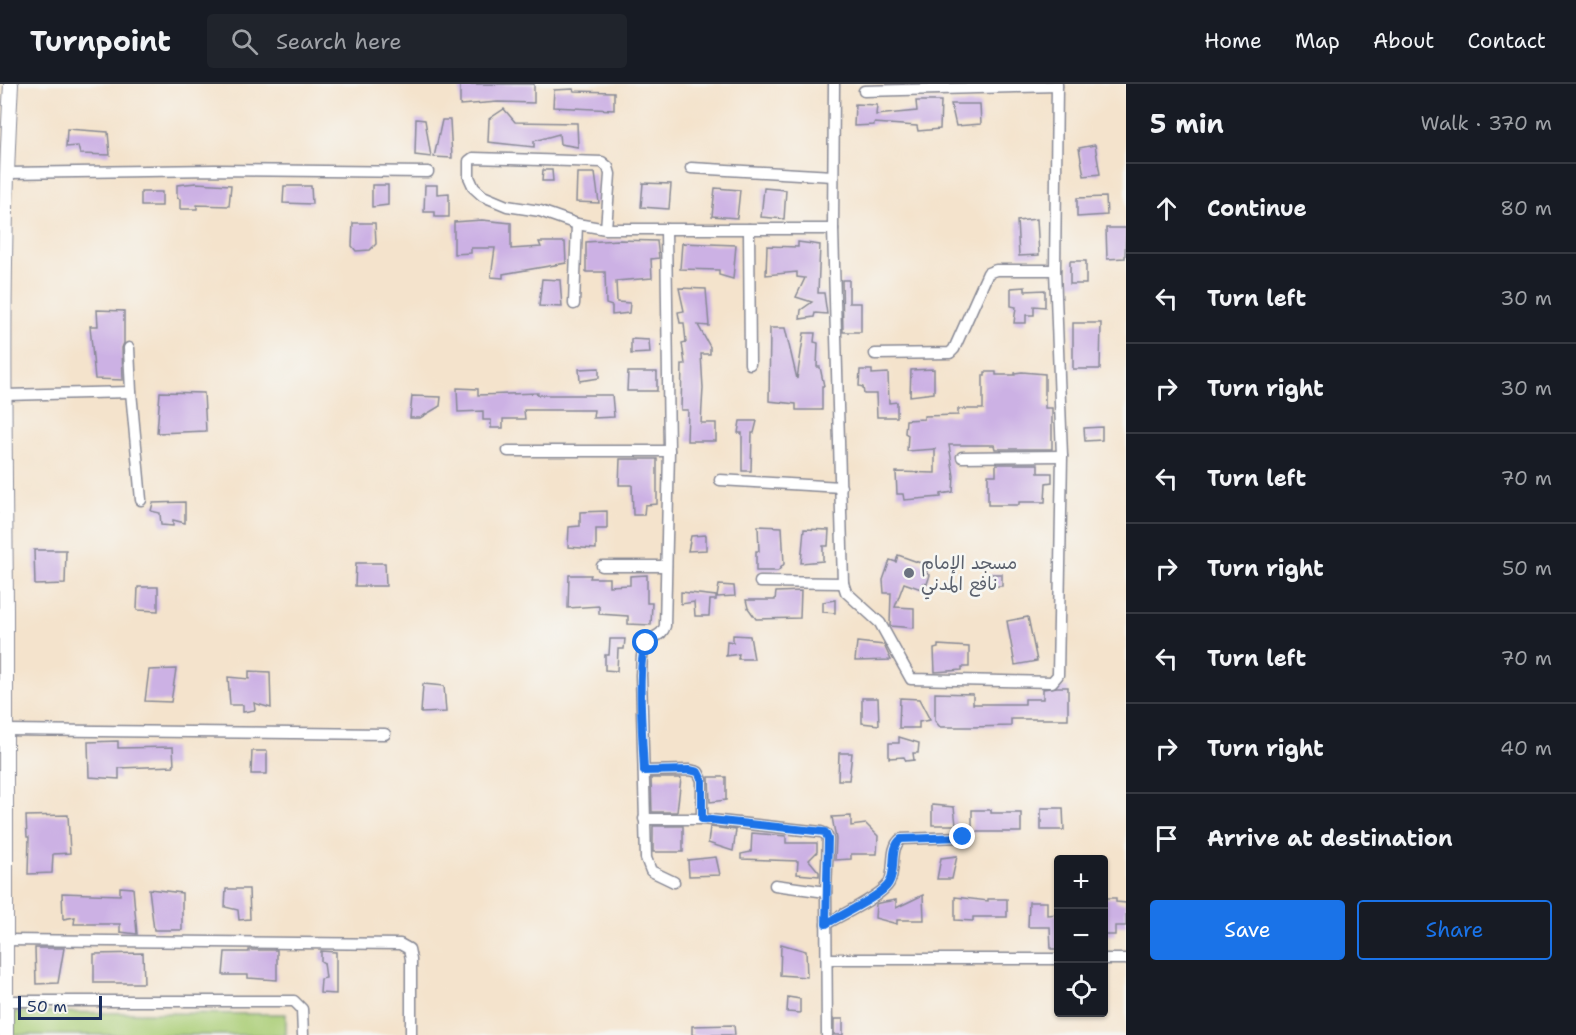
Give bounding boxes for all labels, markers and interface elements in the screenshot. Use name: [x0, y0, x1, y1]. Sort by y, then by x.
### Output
search box: [207, 14, 627, 68]
text: Turnpoint: [30, 22, 171, 60]
icon: search: [228, 25, 261, 58]
text: Search here: [276, 27, 402, 56]
text: Home: [1204, 27, 1262, 55]
text: Map: [1295, 27, 1340, 55]
text: About: [1373, 27, 1434, 55]
text: Contact: [1467, 27, 1546, 55]
text: 5 min: [1150, 106, 1224, 141]
text: Walk · 370 m: [1421, 110, 1552, 136]
icon: ahead: [1150, 192, 1183, 225]
text: Continue: [1207, 194, 1307, 223]
text: 80 m: [1500, 195, 1552, 221]
icon: left: [1150, 282, 1183, 315]
text: Turn left: [1207, 284, 1306, 313]
text: 30 m: [1500, 285, 1552, 311]
icon: right: [1150, 372, 1183, 405]
text: Turn right: [1207, 374, 1324, 403]
text: 30 m: [1500, 375, 1552, 401]
icon: left: [1150, 462, 1183, 495]
text: Turn left: [1207, 464, 1306, 493]
text: 70 m: [1500, 465, 1552, 491]
place label: مسجد الإمام نافع المدني: [921, 551, 1017, 600]
icon: right: [1150, 552, 1183, 585]
text: Turn right: [1207, 554, 1324, 583]
text: 50 m: [1502, 555, 1552, 581]
marker: مسجد الإمام نافع المدني: [902, 566, 916, 580]
route start: [632, 629, 658, 655]
icon: left: [1150, 642, 1183, 675]
text: Turn left: [1207, 644, 1306, 673]
text: 70 m: [1500, 645, 1552, 671]
icon: right: [1150, 732, 1183, 765]
text: Turn right: [1207, 734, 1324, 763]
text: 40 m: [1500, 735, 1552, 761]
icon: arrive: [1150, 822, 1183, 855]
route end: [949, 823, 975, 849]
text: Arrive at destination: [1207, 824, 1453, 853]
map controls: [1054, 855, 1108, 1017]
button: +: [1054, 855, 1108, 909]
button: Save: [1150, 900, 1345, 960]
button: Share: [1357, 900, 1552, 960]
button: −: [1054, 909, 1108, 963]
button: locate: [1054, 963, 1108, 1017]
scale bar: [18, 993, 102, 1020]
text: 50 m: [27, 996, 67, 1017]

